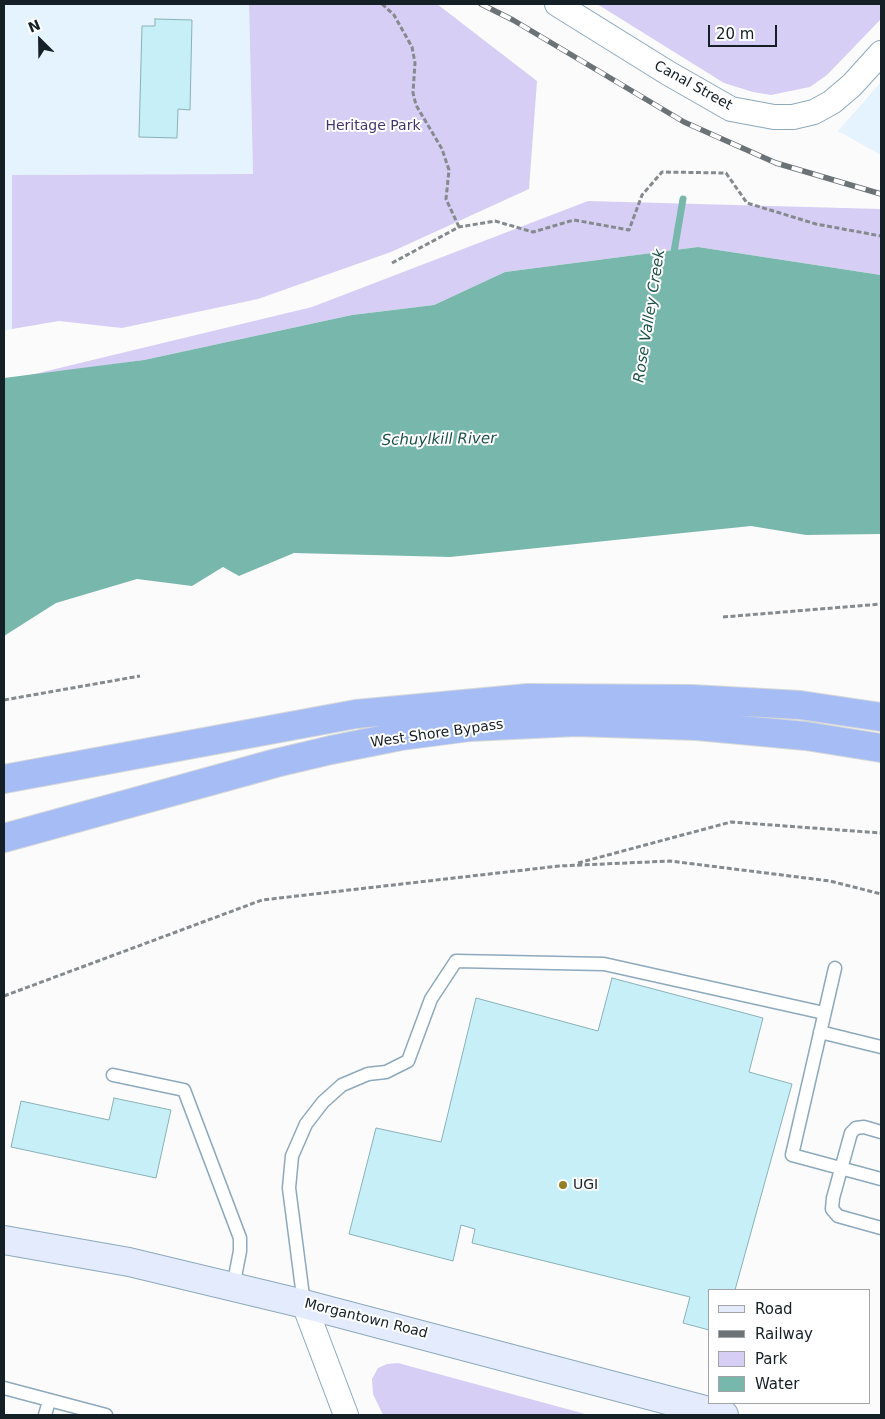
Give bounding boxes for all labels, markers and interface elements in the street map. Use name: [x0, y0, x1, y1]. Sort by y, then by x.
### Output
north arrow: [15, 15, 65, 65]
scale bar: [710, 15, 779, 47]
text: N: [26, 17, 43, 36]
text: 20 m: [716, 25, 754, 43]
street label: Canal Street: [651, 58, 735, 114]
park label: Heritage Park: [325, 118, 421, 134]
water label: Rose Valley Creek: [631, 248, 669, 384]
water label: Schuylkill River: [382, 430, 496, 450]
street label: West Shore Bypass: [370, 716, 504, 752]
place label: UGI: [573, 1177, 598, 1193]
marker: UGI: [557, 1179, 569, 1191]
legend: [708, 1289, 870, 1404]
street label: Morgantown Road: [303, 1296, 429, 1342]
text: Road: [755, 1300, 793, 1318]
text: Railway: [755, 1325, 813, 1343]
text: Park: [755, 1350, 787, 1368]
text: Water: [755, 1375, 799, 1393]

